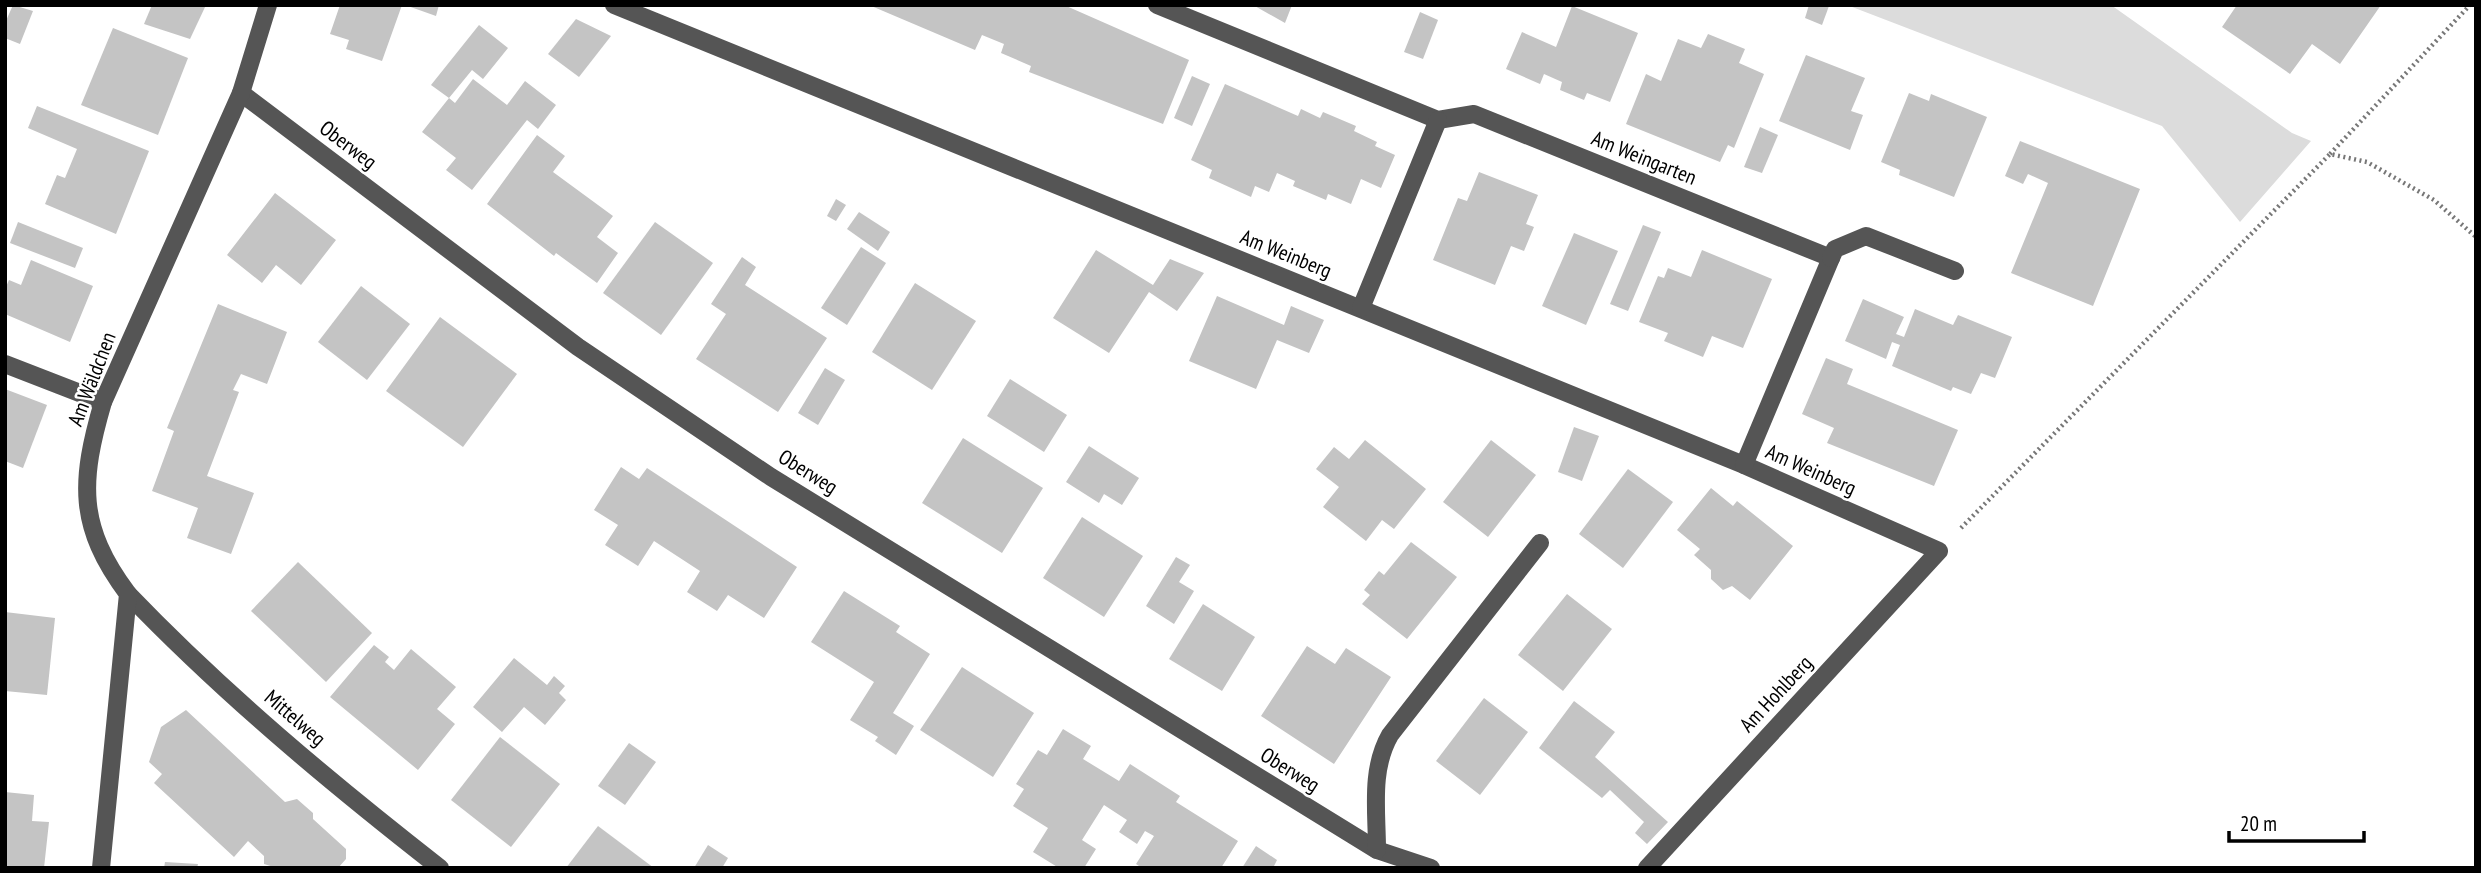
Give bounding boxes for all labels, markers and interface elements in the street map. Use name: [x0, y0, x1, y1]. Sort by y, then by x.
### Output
street label: Oberweg: [314, 114, 382, 175]
street label: Am Weingarten: [1588, 124, 1701, 191]
street label: Am Weinberg: [1237, 223, 1336, 284]
street label: Am Wäldchen: [61, 328, 122, 430]
street label: Am Weinberg: [1762, 438, 1861, 501]
street label: Oberweg: [774, 443, 843, 500]
street label: Am Hohlberg: [1733, 650, 1818, 738]
street label: Mittelweg: [259, 684, 332, 752]
street label: Oberweg: [1256, 741, 1325, 798]
scale bar: [2229, 800, 2364, 844]
text: 20 m: [2240, 810, 2277, 837]

